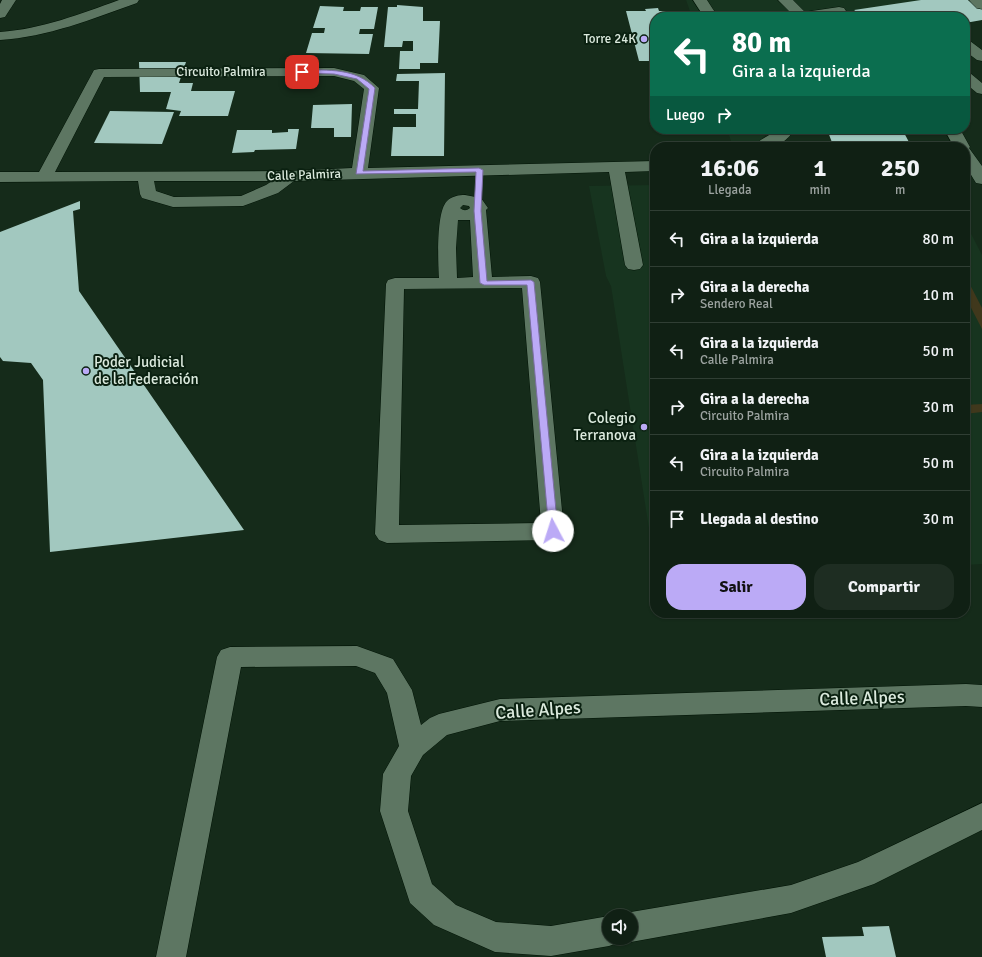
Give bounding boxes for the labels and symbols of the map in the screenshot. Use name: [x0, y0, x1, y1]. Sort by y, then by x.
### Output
place label: Torre 24K: [583, 31, 636, 47]
marker: Torre 24K: [639, 34, 649, 44]
pin: [285, 55, 319, 89]
street label: Circuito Palmira: [176, 64, 266, 80]
street label: Calle Palmira: [267, 166, 341, 184]
place label: Poder Judicial de la Federación: [94, 353, 199, 388]
marker: Poder Judicial de la Federación: [81, 366, 91, 376]
place label: Colegio Terranova: [574, 409, 636, 444]
marker: Colegio Terranova: [639, 422, 649, 432]
position arrow: [532, 510, 574, 552]
street label: Calle Alpes: [819, 686, 905, 710]
street label: Calle Alpes: [495, 696, 582, 724]

